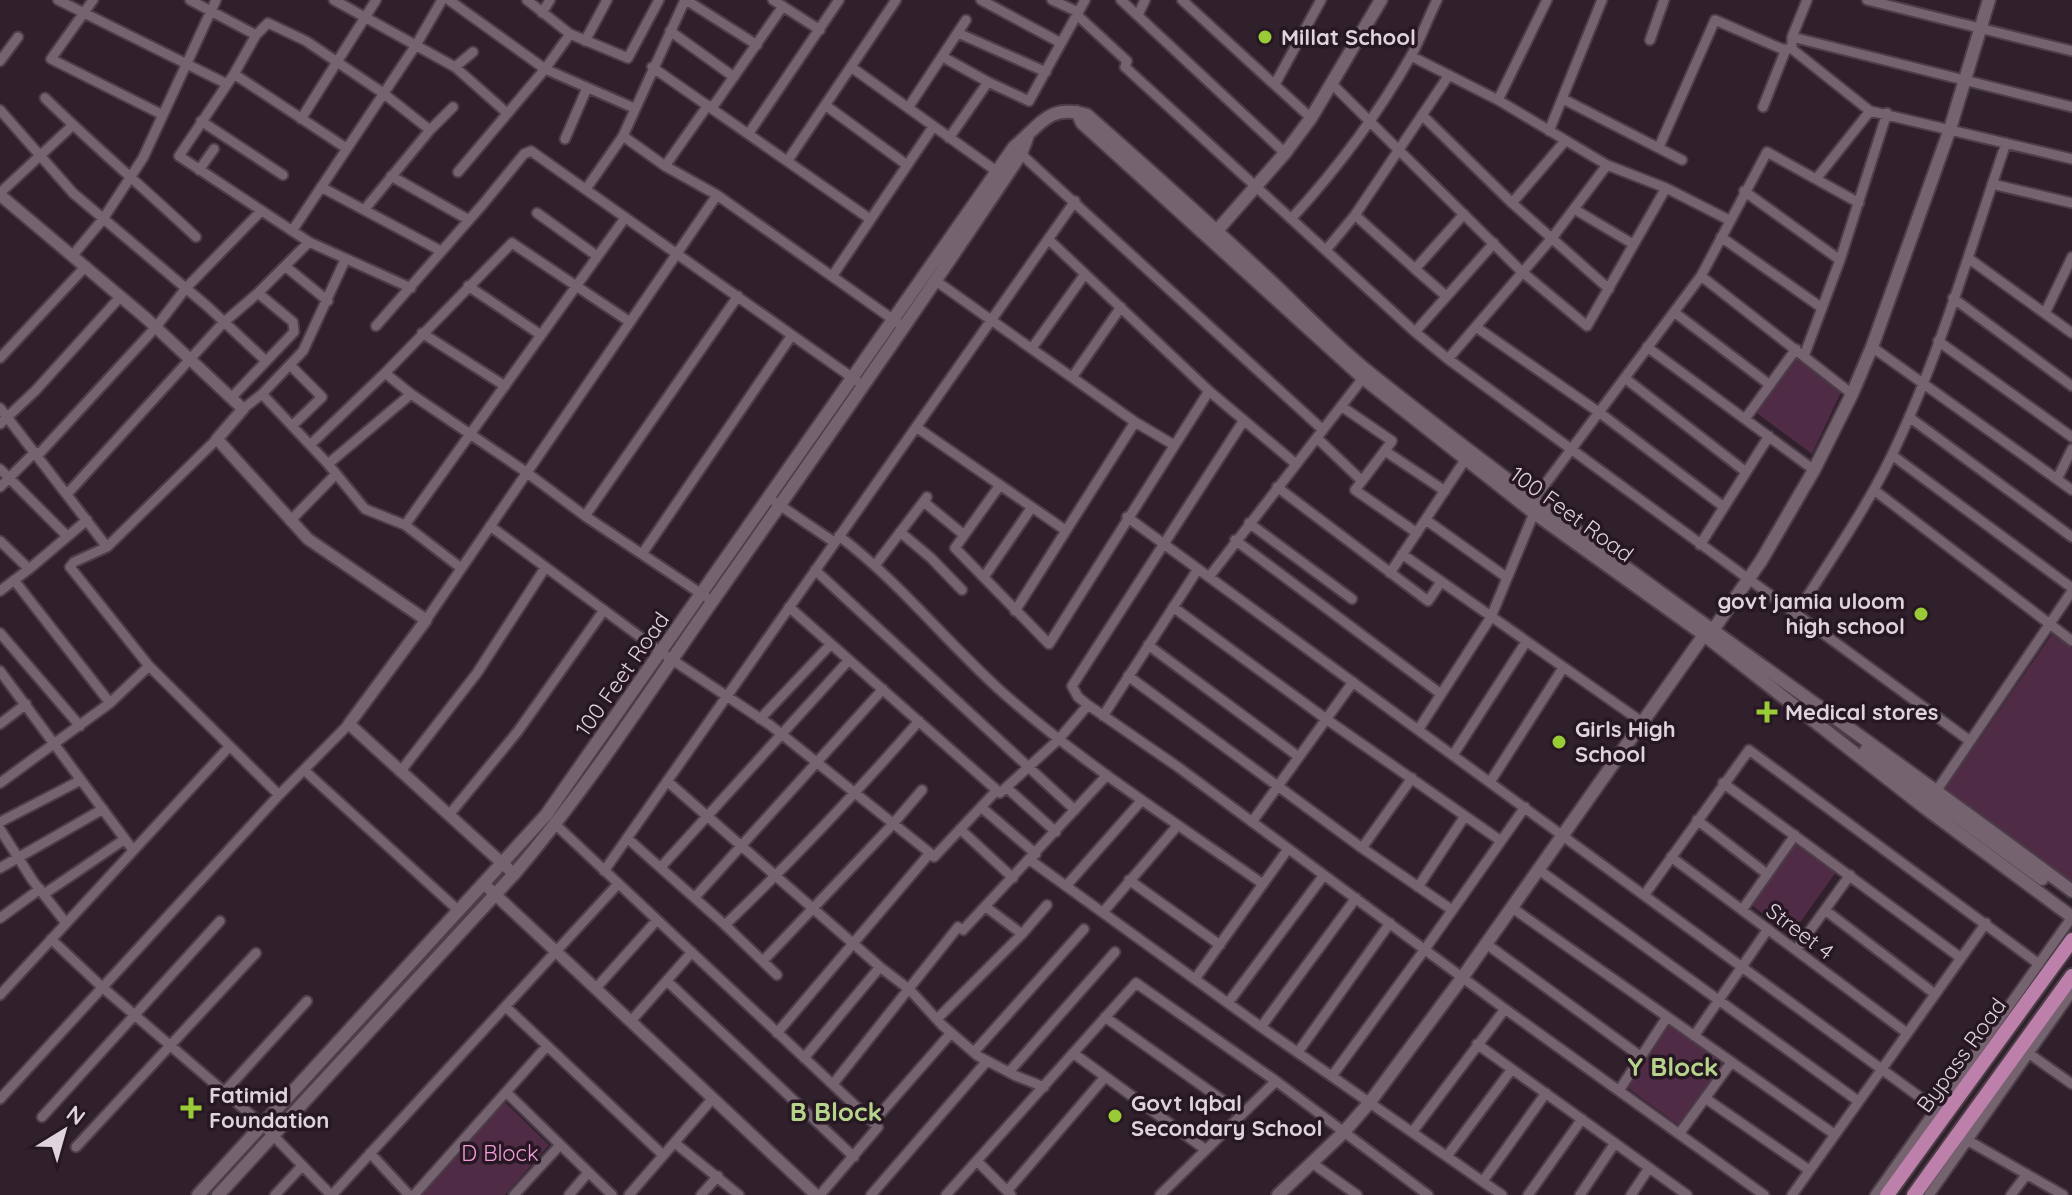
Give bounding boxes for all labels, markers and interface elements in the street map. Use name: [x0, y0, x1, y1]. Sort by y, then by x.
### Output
place label: Millat School: [1281, 23, 1416, 51]
marker: Millat School: [1256, 28, 1274, 46]
street label: 100 Feet Road: [1505, 460, 1639, 568]
place label: govt jamia uloom high school: [1717, 587, 1905, 640]
marker: govt jamia uloom high school: [1912, 605, 1930, 623]
street label: 100 Feet Road: [569, 606, 675, 742]
place label: Medical stores: [1785, 698, 1938, 726]
marker: Medical stores: [1756, 701, 1778, 723]
place label: Girls High School: [1575, 715, 1676, 768]
marker: Girls High School: [1550, 733, 1568, 751]
street label: Street 4: [1761, 896, 1839, 966]
street label: Bypass Road: [1910, 992, 2012, 1118]
district label: Y Block: [1627, 1050, 1719, 1083]
place label: Fatimid Foundation: [209, 1081, 329, 1134]
place label: Govt Iqbal Secondary School: [1131, 1089, 1323, 1142]
north arrow: [24, 1091, 104, 1171]
district label: B Block: [790, 1095, 882, 1128]
marker: Fatimid Foundation: [180, 1097, 202, 1119]
text: N: [61, 1099, 91, 1131]
marker: Govt Iqbal Secondary School: [1106, 1107, 1124, 1125]
park label: D Block: [461, 1139, 539, 1167]

